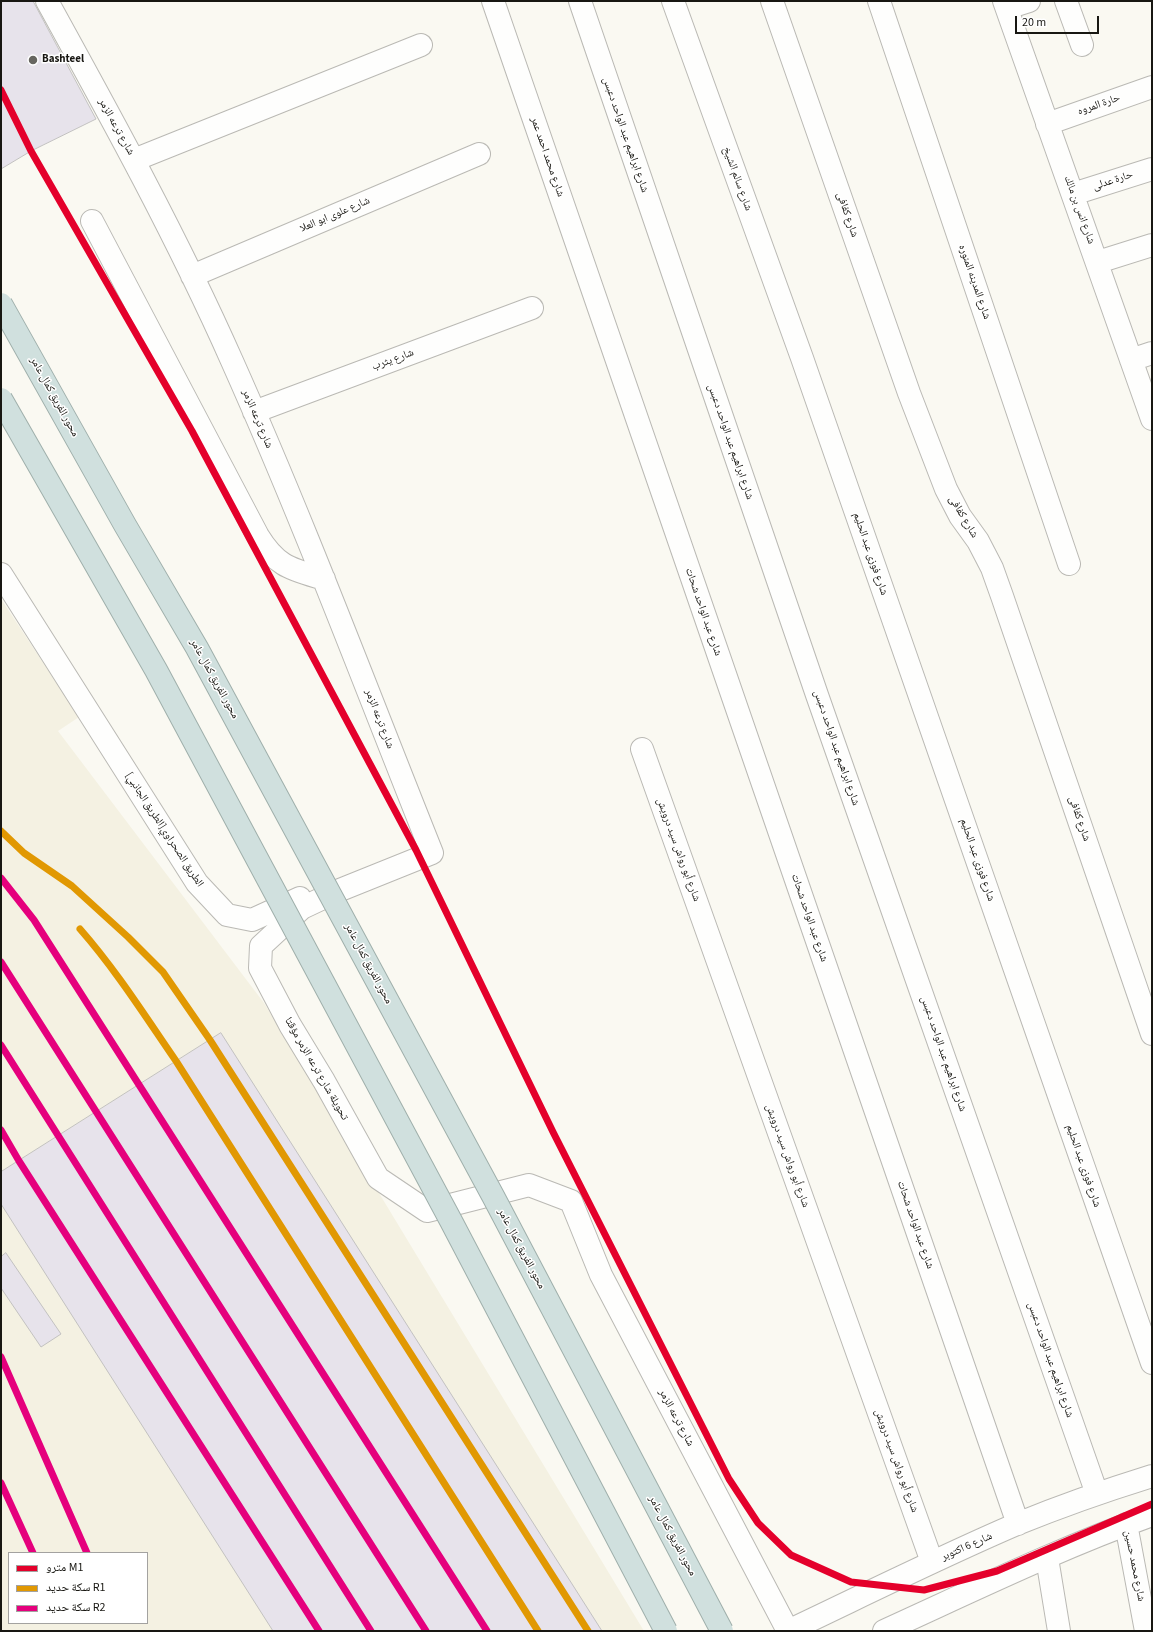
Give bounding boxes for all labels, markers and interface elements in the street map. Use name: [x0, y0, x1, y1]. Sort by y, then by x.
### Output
scale bar: [1017, 8, 1101, 34]
text: 20 m: [1022, 14, 1046, 31]
place label: Bashteel: [42, 53, 84, 67]
marker: Bashteel: [27, 54, 39, 66]
street label: شارع ابراهيم عبد الواحد دعبس: [599, 76, 651, 194]
street label: حارة المروه: [1076, 92, 1122, 118]
street label: شارع ترعه الزمر: [95, 96, 137, 158]
street label: شارع محمد احمد عمر: [527, 115, 567, 199]
street label: شارع سالم الشيخ: [719, 145, 755, 213]
street label: حارة عدلى: [1091, 168, 1135, 194]
street label: شارع انس بن مالك: [1060, 174, 1098, 246]
street label: شارع كفافى: [833, 191, 861, 239]
street label: شارع علوى ابو العلا: [298, 194, 372, 236]
street label: شارع المدينه المنوره: [955, 243, 993, 321]
street label: شارع يثرب: [370, 346, 416, 374]
street label: محور الفريق كمال عامر: [27, 355, 81, 439]
street label: شارع ابراهيم عبد الواحد دعبس: [704, 383, 756, 501]
street label: شارع ترعه الزمر: [239, 387, 275, 451]
street label: شارع كفافى: [945, 494, 981, 540]
street label: شارع فوزى عبد الحليم: [850, 511, 890, 597]
street label: شارع عبد الواحد شحات: [682, 566, 724, 658]
street label: محور الفريق كمال عامر: [187, 637, 241, 721]
street label: شارع ترعه الزمر: [362, 687, 396, 751]
street label: شارع ابراهيم عبد الواحد دعبس: [810, 689, 862, 807]
street label: الطريق الصحراوي[الطريق الجانبي]: [122, 770, 206, 890]
street label: شارع كفافى: [1065, 795, 1093, 843]
street label: شارع أبو رواش سيد درويش: [653, 797, 703, 903]
street label: شارع فوزى عبد الحليم: [957, 817, 997, 903]
street label: شارع عبد الواحد شحات: [788, 872, 830, 964]
street label: محور الفريق كمال عامر: [341, 922, 395, 1006]
street label: شارع ابراهيم عبد الواحد دعبس: [917, 995, 969, 1113]
street label: تحويلة شارع ترعه الزمر مؤقتا: [281, 1015, 351, 1123]
street label: شارع أبو رواش سيد درويش: [762, 1103, 812, 1209]
street label: شارع فوزى عبد الحليم: [1063, 1123, 1103, 1209]
street label: شارع عبد الواحد شحات: [894, 1179, 936, 1271]
street label: محور الفريق كمال عامر: [494, 1207, 548, 1291]
street label: شارع ابراهيم عبد الواحد دعبس: [1024, 1301, 1076, 1419]
street label: شارع ترعه الزمر: [655, 1387, 697, 1449]
street label: شارع أبو رواش سيد درويش: [871, 1408, 921, 1514]
street label: محور الفريق كمال عامر: [645, 1494, 699, 1578]
street label: شارع محمد حسين: [1121, 1529, 1147, 1603]
street label: شارع 6 اكتوبر: [939, 1530, 995, 1564]
legend: [8, 1552, 148, 1624]
text: مترو M1: [46, 1559, 83, 1576]
text: سكة حديد R1: [46, 1579, 106, 1596]
text: سكة حديد R2: [46, 1599, 106, 1616]

